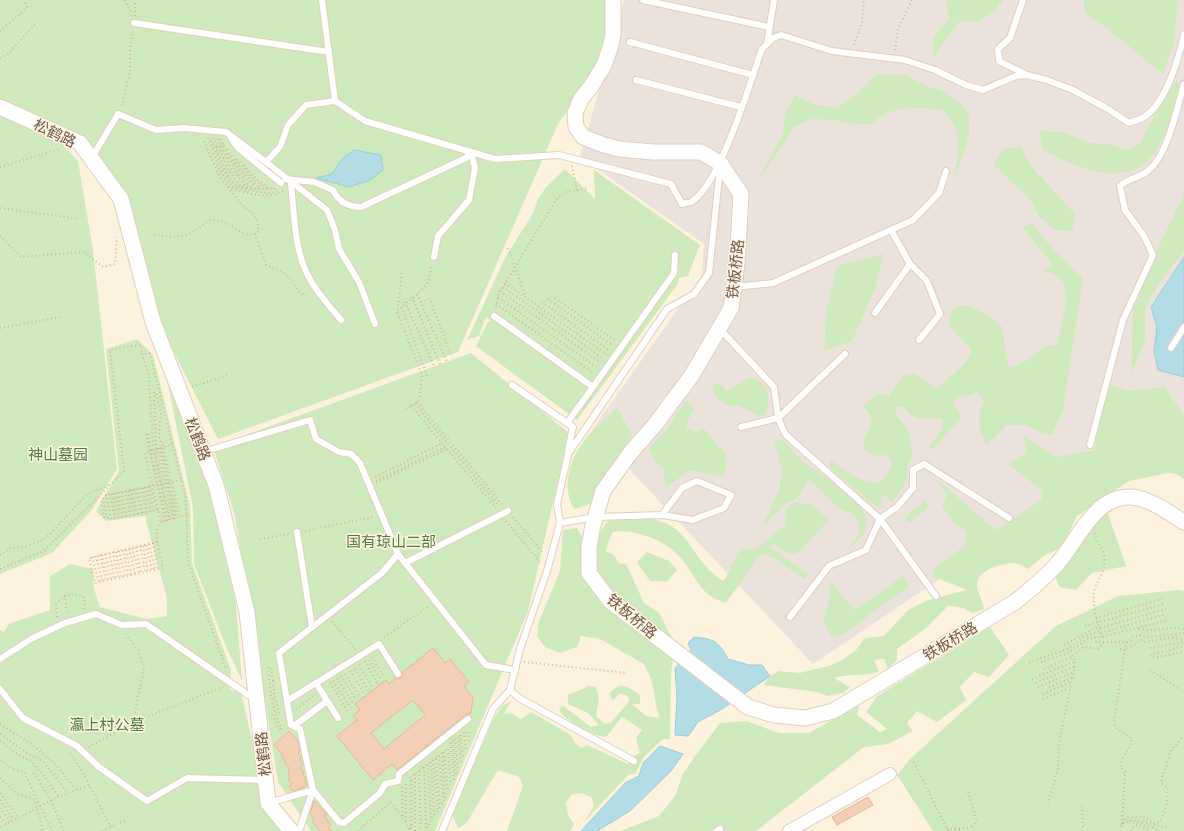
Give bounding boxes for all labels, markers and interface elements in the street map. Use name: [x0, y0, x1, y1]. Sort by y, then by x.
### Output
street label: 松鹤路: [30, 113, 80, 153]
street label: 铁板桥路: [720, 238, 750, 300]
street label: 松鹤路: [179, 414, 217, 464]
park label: 神山墓园: [28, 443, 88, 466]
park label: 国有琼山二部: [346, 530, 436, 553]
street label: 铁板桥路: [602, 588, 662, 644]
street label: 铁板桥路: [918, 616, 982, 666]
park label: 瀛上村公墓: [69, 713, 145, 736]
street label: 松鹤路: [249, 730, 277, 778]

